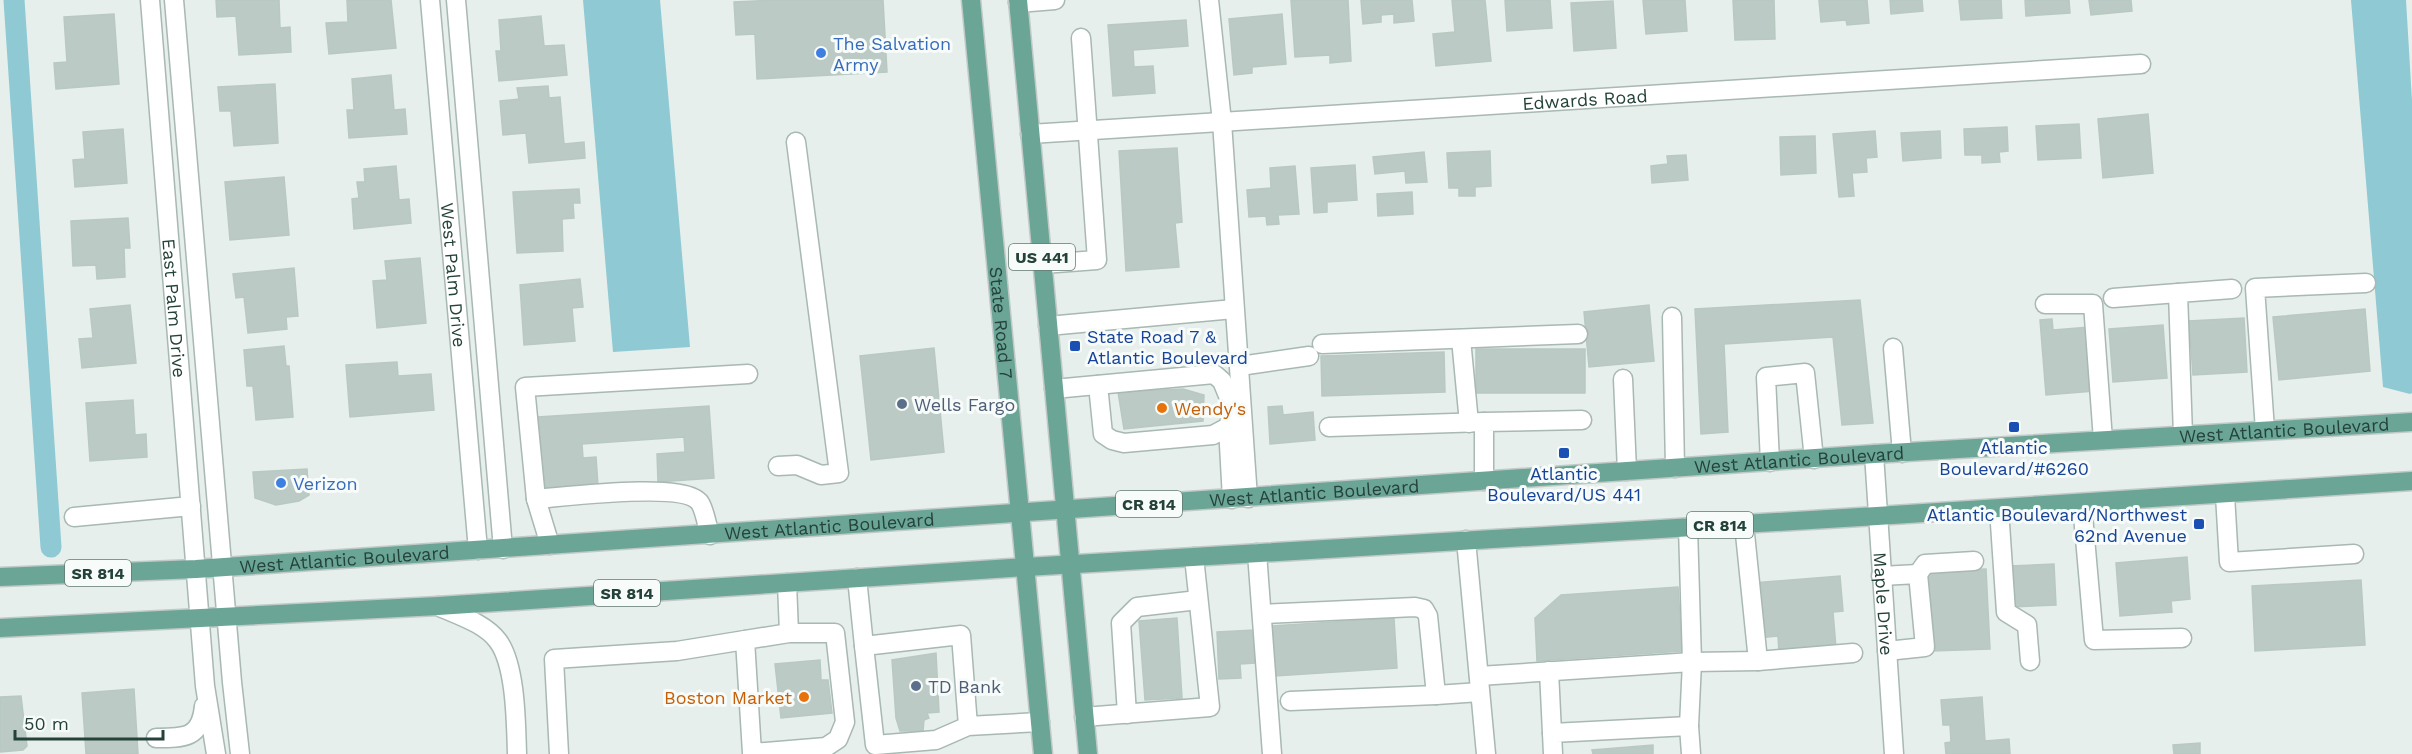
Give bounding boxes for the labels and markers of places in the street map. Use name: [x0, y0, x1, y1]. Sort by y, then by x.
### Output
place label: The Salvation Army: [833, 33, 951, 75]
marker: The Salvation Army: [814, 46, 828, 60]
place label: State Road 7 & Atlantic Boulevard: [1087, 326, 1248, 368]
marker: State Road 7 & Atlantic Boulevard: [1068, 339, 1082, 353]
place label: Wells Fargo: [914, 394, 1015, 415]
marker: Wells Fargo: [895, 397, 909, 411]
place label: Wendy's: [1174, 398, 1246, 419]
marker: Wendy's: [1155, 401, 1169, 415]
marker: Atlantic Boulevard/#6260: [2007, 420, 2021, 434]
place label: Atlantic Boulevard/#6260: [1939, 437, 2089, 479]
marker: Atlantic Boulevard/US 441: [1557, 446, 1571, 460]
place label: Atlantic Boulevard/US 441: [1487, 463, 1641, 505]
place label: Verizon: [293, 473, 358, 494]
marker: Verizon: [274, 476, 288, 490]
place label: Atlantic Boulevard/Northwest 62nd Avenue: [1927, 504, 2187, 546]
marker: Atlantic Boulevard/Northwest 62nd Avenue: [2192, 517, 2206, 531]
place label: TD Bank: [928, 676, 1001, 697]
marker: TD Bank: [909, 679, 923, 693]
place label: Boston Market: [664, 687, 792, 708]
marker: Boston Market: [797, 690, 811, 704]

